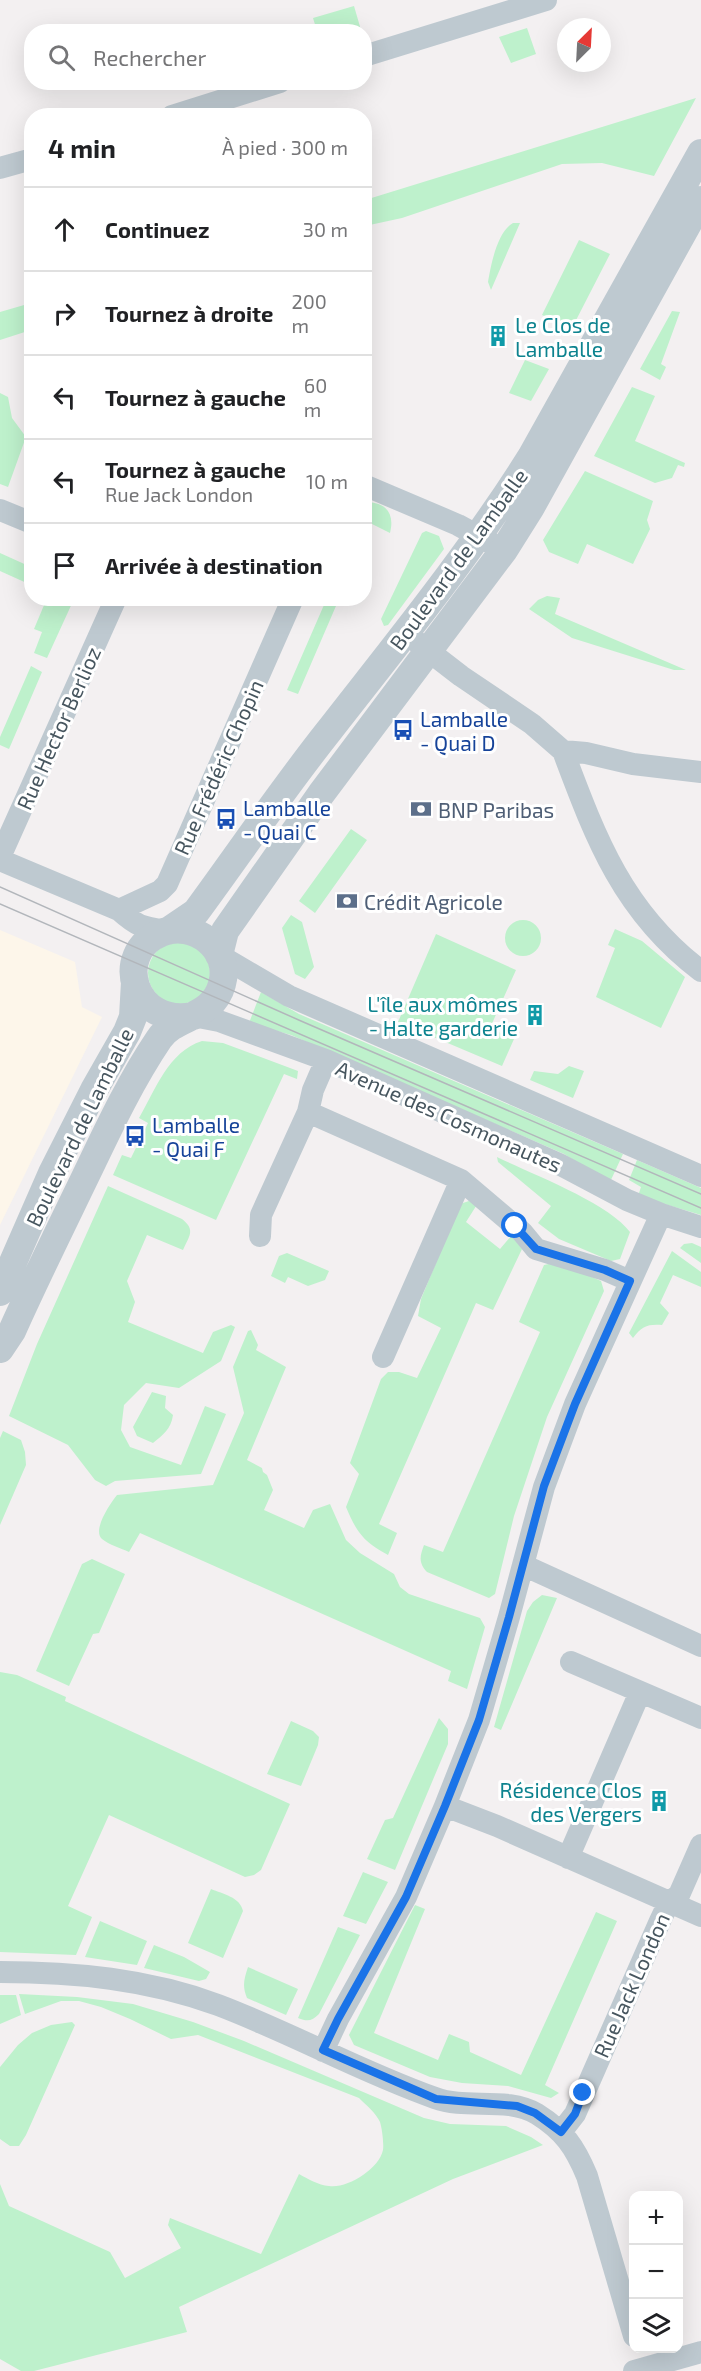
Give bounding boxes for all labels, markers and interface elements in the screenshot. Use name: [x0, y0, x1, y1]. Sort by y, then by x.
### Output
north arrow: [557, 18, 611, 72]
search box: [24, 24, 372, 90]
icon: search: [45, 41, 78, 74]
text: Rechercher: [93, 44, 206, 70]
text: 4 min: [48, 132, 116, 163]
text: À pied · 300 m: [222, 135, 348, 159]
icon: ahead: [48, 213, 81, 246]
text: Continuez: [105, 216, 209, 242]
text: 30 m: [303, 217, 348, 241]
text: 200 m: [292, 289, 327, 337]
icon: right: [48, 297, 81, 330]
text: Tournez à droite: [105, 300, 274, 326]
place label: Le Clos de Lamballe: [515, 312, 611, 361]
building icon: Le Clos de Lamballe: [486, 324, 510, 348]
text: 60 m: [304, 373, 327, 421]
icon: left: [48, 381, 81, 414]
text: Tournez à gauche: [105, 384, 286, 410]
text: Tournez à gauche: [105, 456, 286, 482]
street label: Boulevard de Lamballe: [384, 464, 532, 654]
icon: left: [48, 465, 81, 498]
text: 10 m: [306, 469, 348, 493]
text: Rue Jack London: [105, 482, 253, 506]
icon: arrive: [48, 549, 81, 582]
text: Arrivée à destination: [105, 552, 323, 578]
street label: Rue Hector Berlioz: [11, 643, 105, 813]
street label: Rue Frédéric Chopin: [168, 676, 268, 858]
place label: Lamballe - Quai D: [420, 706, 508, 756]
bus stop icon: Lamballe - Quai D: [391, 718, 415, 742]
place label: Lamballe - Quai C: [243, 795, 331, 845]
bank icon: BNP Paribas: [409, 797, 433, 821]
place label: BNP Paribas: [438, 797, 554, 822]
bus stop icon: Lamballe - Quai C: [214, 807, 238, 831]
bank icon: Crédit Agricole: [335, 889, 359, 913]
place label: Crédit Agricole: [364, 889, 503, 914]
place label: L'île aux mômes - Halte garderie: [367, 991, 518, 1040]
building icon: L'île aux mômes - Halte garderie: [523, 1003, 547, 1027]
street label: Boulevard de Lamballe: [20, 1024, 138, 1230]
street label: Avenue des Cosmonautes: [332, 1055, 566, 1177]
place label: Lamballe - Quai F: [152, 1112, 240, 1162]
bus stop icon: Lamballe - Quai F: [123, 1124, 147, 1148]
route start: [501, 1212, 527, 1238]
place label: Résidence Clos des Vergers: [500, 1777, 642, 1826]
building icon: Résidence Clos des Vergers: [647, 1789, 671, 1813]
street label: Rue Jack London: [588, 1909, 674, 2061]
route end: [569, 2079, 595, 2105]
map controls: [629, 2191, 683, 2353]
button: +: [629, 2191, 683, 2245]
button: −: [629, 2245, 683, 2299]
button: layers: [629, 2299, 683, 2353]

